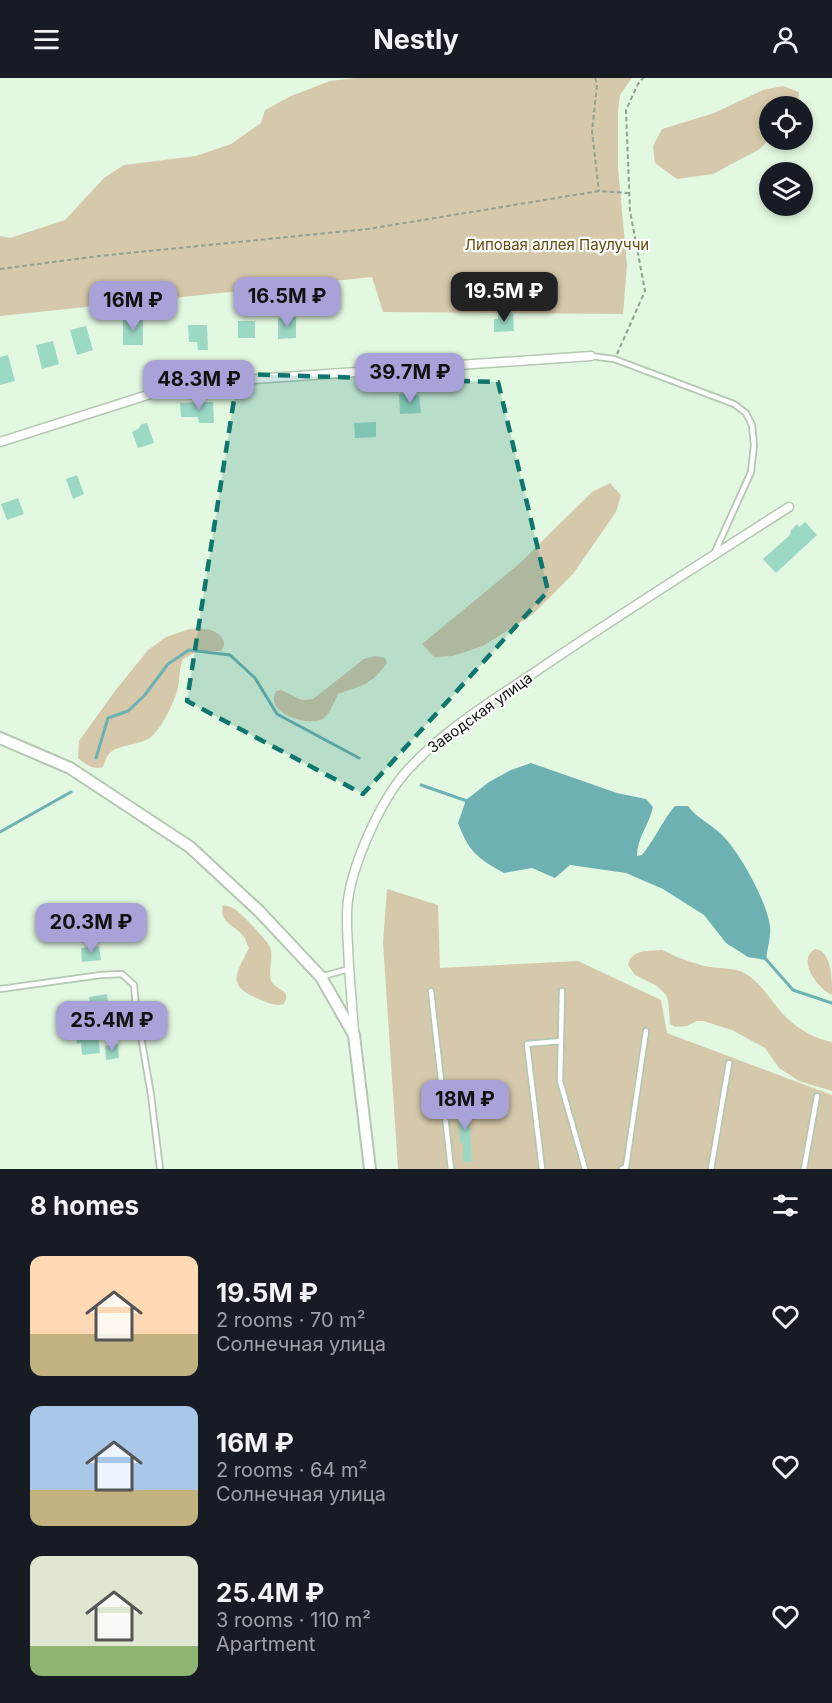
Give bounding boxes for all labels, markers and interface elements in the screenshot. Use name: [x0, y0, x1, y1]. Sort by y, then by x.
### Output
icon: menu: [30, 23, 63, 56]
text: Nestly: [373, 23, 459, 56]
icon: person: [769, 23, 802, 56]
map controls: [759, 96, 813, 216]
button: locate: [759, 96, 813, 150]
button: layers: [759, 162, 813, 216]
park label: Липовая аллея Паулуччи: [465, 235, 649, 254]
pin: 19.5M ₽: [449, 272, 559, 323]
pin: 16.5M ₽: [232, 277, 342, 328]
text: 19.5M ₽: [465, 279, 543, 303]
pin: 16M ₽: [91, 281, 175, 332]
text: 16.5M ₽: [248, 284, 326, 308]
text: 16M ₽: [103, 288, 163, 312]
pin: 39.7M ₽: [355, 353, 465, 404]
pin: 48.3M ₽: [144, 360, 254, 411]
text: 39.7M ₽: [369, 360, 451, 384]
text: 48.3M ₽: [157, 367, 241, 391]
street label: Заводская улица: [424, 668, 536, 757]
pin: 20.3M ₽: [36, 903, 146, 954]
text: 20.3M ₽: [50, 910, 132, 934]
pin: 25.4M ₽: [57, 1001, 167, 1052]
text: 25.4M ₽: [70, 1008, 154, 1032]
pin: 18M ₽: [423, 1080, 507, 1131]
text: 18M ₽: [435, 1087, 495, 1111]
icon: filters: [769, 1189, 802, 1222]
text: 8 homes: [30, 1190, 139, 1221]
text: 19.5M ₽: [216, 1277, 318, 1308]
icon: home: [78, 1280, 150, 1352]
icon: heart: [769, 1300, 802, 1333]
text: 2 rooms · 70 m²: [216, 1308, 366, 1332]
text: Солнечная улица: [216, 1332, 386, 1356]
text: 16M ₽: [216, 1427, 294, 1458]
icon: home: [78, 1430, 150, 1502]
icon: heart: [769, 1450, 802, 1483]
text: 2 rooms · 64 m²: [216, 1458, 367, 1482]
text: Солнечная улица: [216, 1482, 386, 1506]
text: 25.4M ₽: [216, 1577, 324, 1608]
icon: home: [78, 1580, 150, 1652]
icon: heart: [769, 1600, 802, 1633]
text: 3 rooms · 110 m²: [216, 1608, 371, 1632]
text: Apartment: [216, 1632, 315, 1656]

